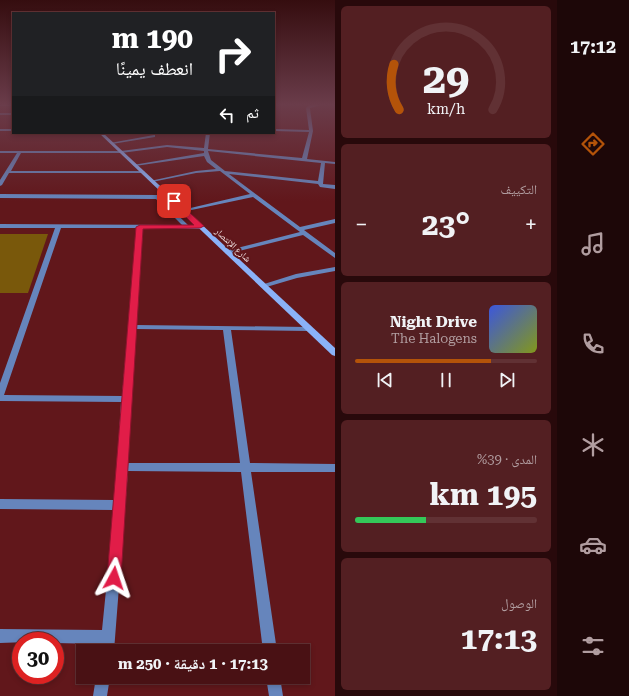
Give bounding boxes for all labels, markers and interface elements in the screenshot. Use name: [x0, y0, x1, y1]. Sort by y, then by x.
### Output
text: 190 m: [112, 22, 193, 55]
icon: right: [207, 28, 259, 80]
text: 17:12: [570, 36, 616, 57]
text: 29: [423, 54, 469, 103]
text: انعطف يمينًا: [116, 58, 193, 79]
text: km/h: [427, 101, 465, 117]
icon: left: [216, 104, 238, 126]
text: ثم: [246, 104, 259, 122]
icon: directions: [579, 130, 607, 158]
text: التكييف: [501, 182, 537, 197]
pin: [157, 184, 191, 218]
icon: arrive: [163, 190, 185, 212]
text: 23°: [422, 207, 470, 242]
text: −: [355, 212, 367, 237]
text: +: [525, 212, 537, 237]
street label: شارع الإنتصار: [212, 225, 253, 265]
icon: music: [579, 230, 607, 258]
text: Night Drive: [390, 313, 477, 331]
icon: phone: [579, 330, 607, 358]
text: The Halogens: [391, 331, 477, 346]
icon: previous: [374, 369, 396, 391]
icon: pause: [435, 369, 457, 391]
icon: next: [496, 369, 518, 391]
icon: climate: [579, 431, 607, 459]
text: المدى · 39%: [477, 452, 537, 467]
text: 195 km: [429, 477, 537, 512]
icon: car: [579, 531, 607, 559]
position arrow: [93, 557, 135, 599]
text: الوصول: [501, 596, 537, 611]
text: 17:13: [460, 621, 537, 656]
speed limit sign: 30: [12, 632, 64, 684]
icon: filters: [579, 632, 607, 660]
text: 17:13 · 1 دقيقة · 250 m: [118, 655, 268, 673]

